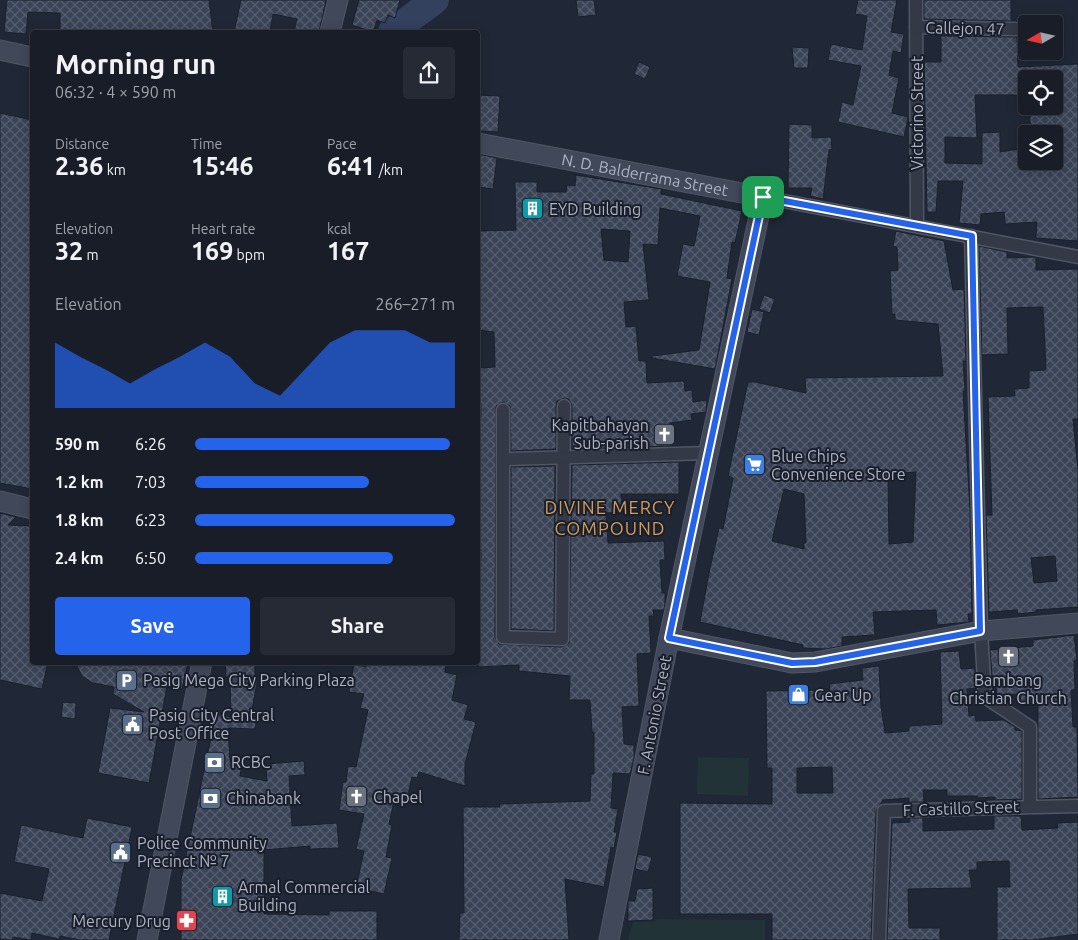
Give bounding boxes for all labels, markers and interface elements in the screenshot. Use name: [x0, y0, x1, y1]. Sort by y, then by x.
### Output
north arrow: [1018, 15, 1062, 60]
map controls: [1018, 15, 1063, 170]
street label: Callejon 47: [925, 18, 1005, 38]
button: share: [403, 47, 455, 99]
text: Morning run: [55, 48, 216, 79]
street label: Victorino Street: [908, 55, 926, 170]
button: locate: [1018, 70, 1063, 115]
text: 06:32 · 4 × 590 m: [55, 83, 176, 101]
button: layers: [1018, 125, 1063, 170]
text: Distance: [55, 136, 109, 152]
text: Time: [191, 136, 222, 152]
text: Pace: [327, 136, 357, 152]
street label: N. D. Balderrama Street: [560, 150, 731, 199]
text: 2.36: [55, 152, 103, 180]
text: 15:46: [191, 152, 254, 180]
text: 6:41: [327, 152, 375, 180]
text: km: [103, 162, 126, 178]
text: /km: [375, 162, 403, 178]
pin: [742, 176, 784, 218]
icon: arrive: [749, 183, 777, 211]
building icon: EYD Building: [521, 197, 545, 221]
place label: EYD Building: [549, 200, 641, 218]
text: Elevation: [55, 221, 113, 237]
text: Heart rate: [191, 221, 255, 237]
text: kcal: [327, 221, 351, 237]
text: 32: [55, 237, 83, 265]
text: 169: [191, 237, 233, 265]
text: 167: [327, 237, 369, 265]
text: m: [83, 247, 99, 263]
text: bpm: [233, 247, 265, 263]
text: Elevation: [55, 295, 122, 313]
text: 266–271 m: [375, 295, 455, 313]
place label: Kapitbahayan Sub-parish: [552, 416, 649, 452]
church icon: Kapitbahayan Sub-parish: [653, 422, 677, 446]
text: 590 m: [55, 435, 100, 453]
text: 6:26: [135, 435, 166, 453]
place label: Blue Chips Convenience Store: [771, 447, 906, 483]
supermarket icon: Blue Chips Convenience Store: [743, 453, 767, 477]
text: 1.2 km: [55, 473, 104, 491]
text: 7:03: [135, 473, 166, 491]
district label: DIVINE MERCY COMPOUND: [544, 497, 676, 538]
text: 1.8 km: [55, 511, 104, 529]
text: 6:23: [135, 511, 166, 529]
text: 2.4 km: [55, 549, 104, 567]
text: 6:50: [135, 549, 166, 567]
button: Save: [55, 597, 250, 655]
button: Share: [260, 597, 455, 655]
church icon: Bambang Christian Church: [996, 644, 1020, 668]
street label: F. Antonio Street: [634, 653, 675, 776]
parking icon: Pasig Mega City Parking Plaza: [115, 668, 139, 692]
place label: Pasig Mega City Parking Plaza: [143, 671, 355, 689]
place label: Bambang Christian Church: [949, 671, 1067, 707]
shop icon: Gear Up: [786, 683, 810, 707]
place label: Gear Up: [814, 686, 872, 704]
place label: Pasig City Central Post Office: [149, 706, 274, 742]
public building icon: Pasig City Central Post Office: [121, 712, 145, 736]
bank icon: RCBC: [203, 750, 227, 774]
place label: RCBC: [231, 753, 271, 771]
church icon: Chapel: [345, 785, 369, 809]
bank icon: Chinabank: [198, 786, 222, 810]
place label: Chapel: [373, 788, 423, 806]
place label: Chinabank: [226, 789, 301, 807]
street label: F. Castillo Street: [903, 797, 1020, 819]
place label: Police Community Precinct № 7: [137, 834, 267, 870]
public building icon: Police Community Precinct № 7: [109, 840, 133, 864]
place label: Armal Commercial Building: [238, 878, 370, 914]
building icon: Armal Commercial Building: [210, 884, 234, 908]
pharmacy icon: Mercury Drug: [175, 909, 199, 933]
place label: Mercury Drug: [72, 912, 171, 930]

